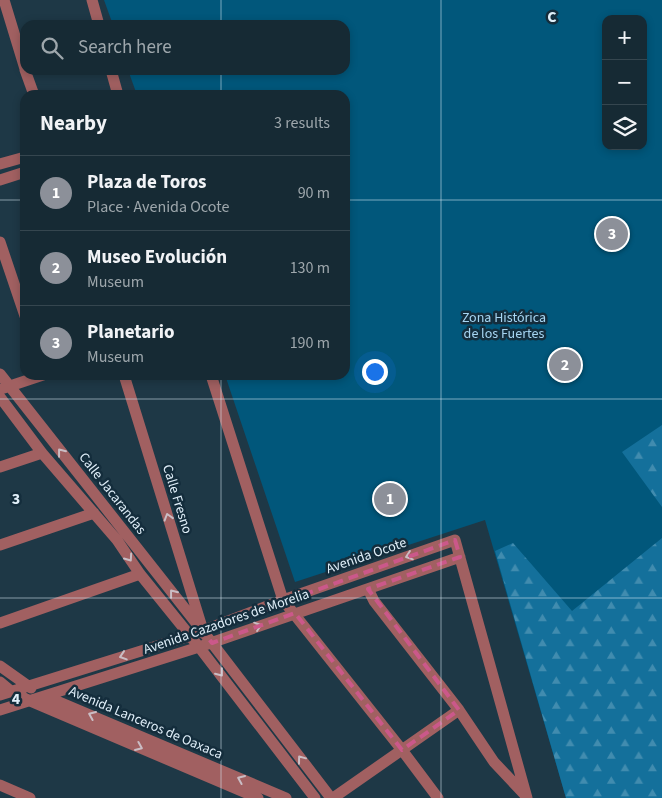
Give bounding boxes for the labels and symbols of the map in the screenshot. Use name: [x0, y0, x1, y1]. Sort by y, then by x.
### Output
text: C: [547, 6, 557, 28]
pin: 3: [596, 215, 628, 253]
park label: Zona Histórica de los Fuertes: [462, 308, 546, 344]
pin: 2: [549, 346, 581, 384]
your location: [362, 359, 388, 385]
street label: Calle Jacarandas: [74, 448, 151, 539]
one-way arrow: [58, 449, 66, 458]
street label: Calle Fresno: [157, 462, 197, 536]
pin: 1: [374, 480, 406, 518]
text: 3: [12, 488, 20, 510]
one-way arrow: [164, 514, 174, 522]
street label: Avenida Ocote: [323, 533, 409, 579]
one-way arrow: [405, 550, 414, 560]
one-way arrow: [123, 552, 132, 562]
street label: Avenida Cazadores de Morelia: [141, 584, 312, 660]
one-way arrow: [170, 590, 178, 599]
one-way arrow: [254, 622, 262, 632]
one-way arrow: [120, 651, 128, 661]
one-way arrow: [214, 667, 222, 676]
street label: Avenida Lanceros de Oaxaca: [66, 681, 226, 764]
text: 4: [12, 688, 21, 710]
one-way arrow: [88, 711, 96, 721]
one-way arrow: [134, 741, 143, 752]
one-way arrow: [298, 755, 307, 765]
one-way arrow: [237, 775, 246, 785]

